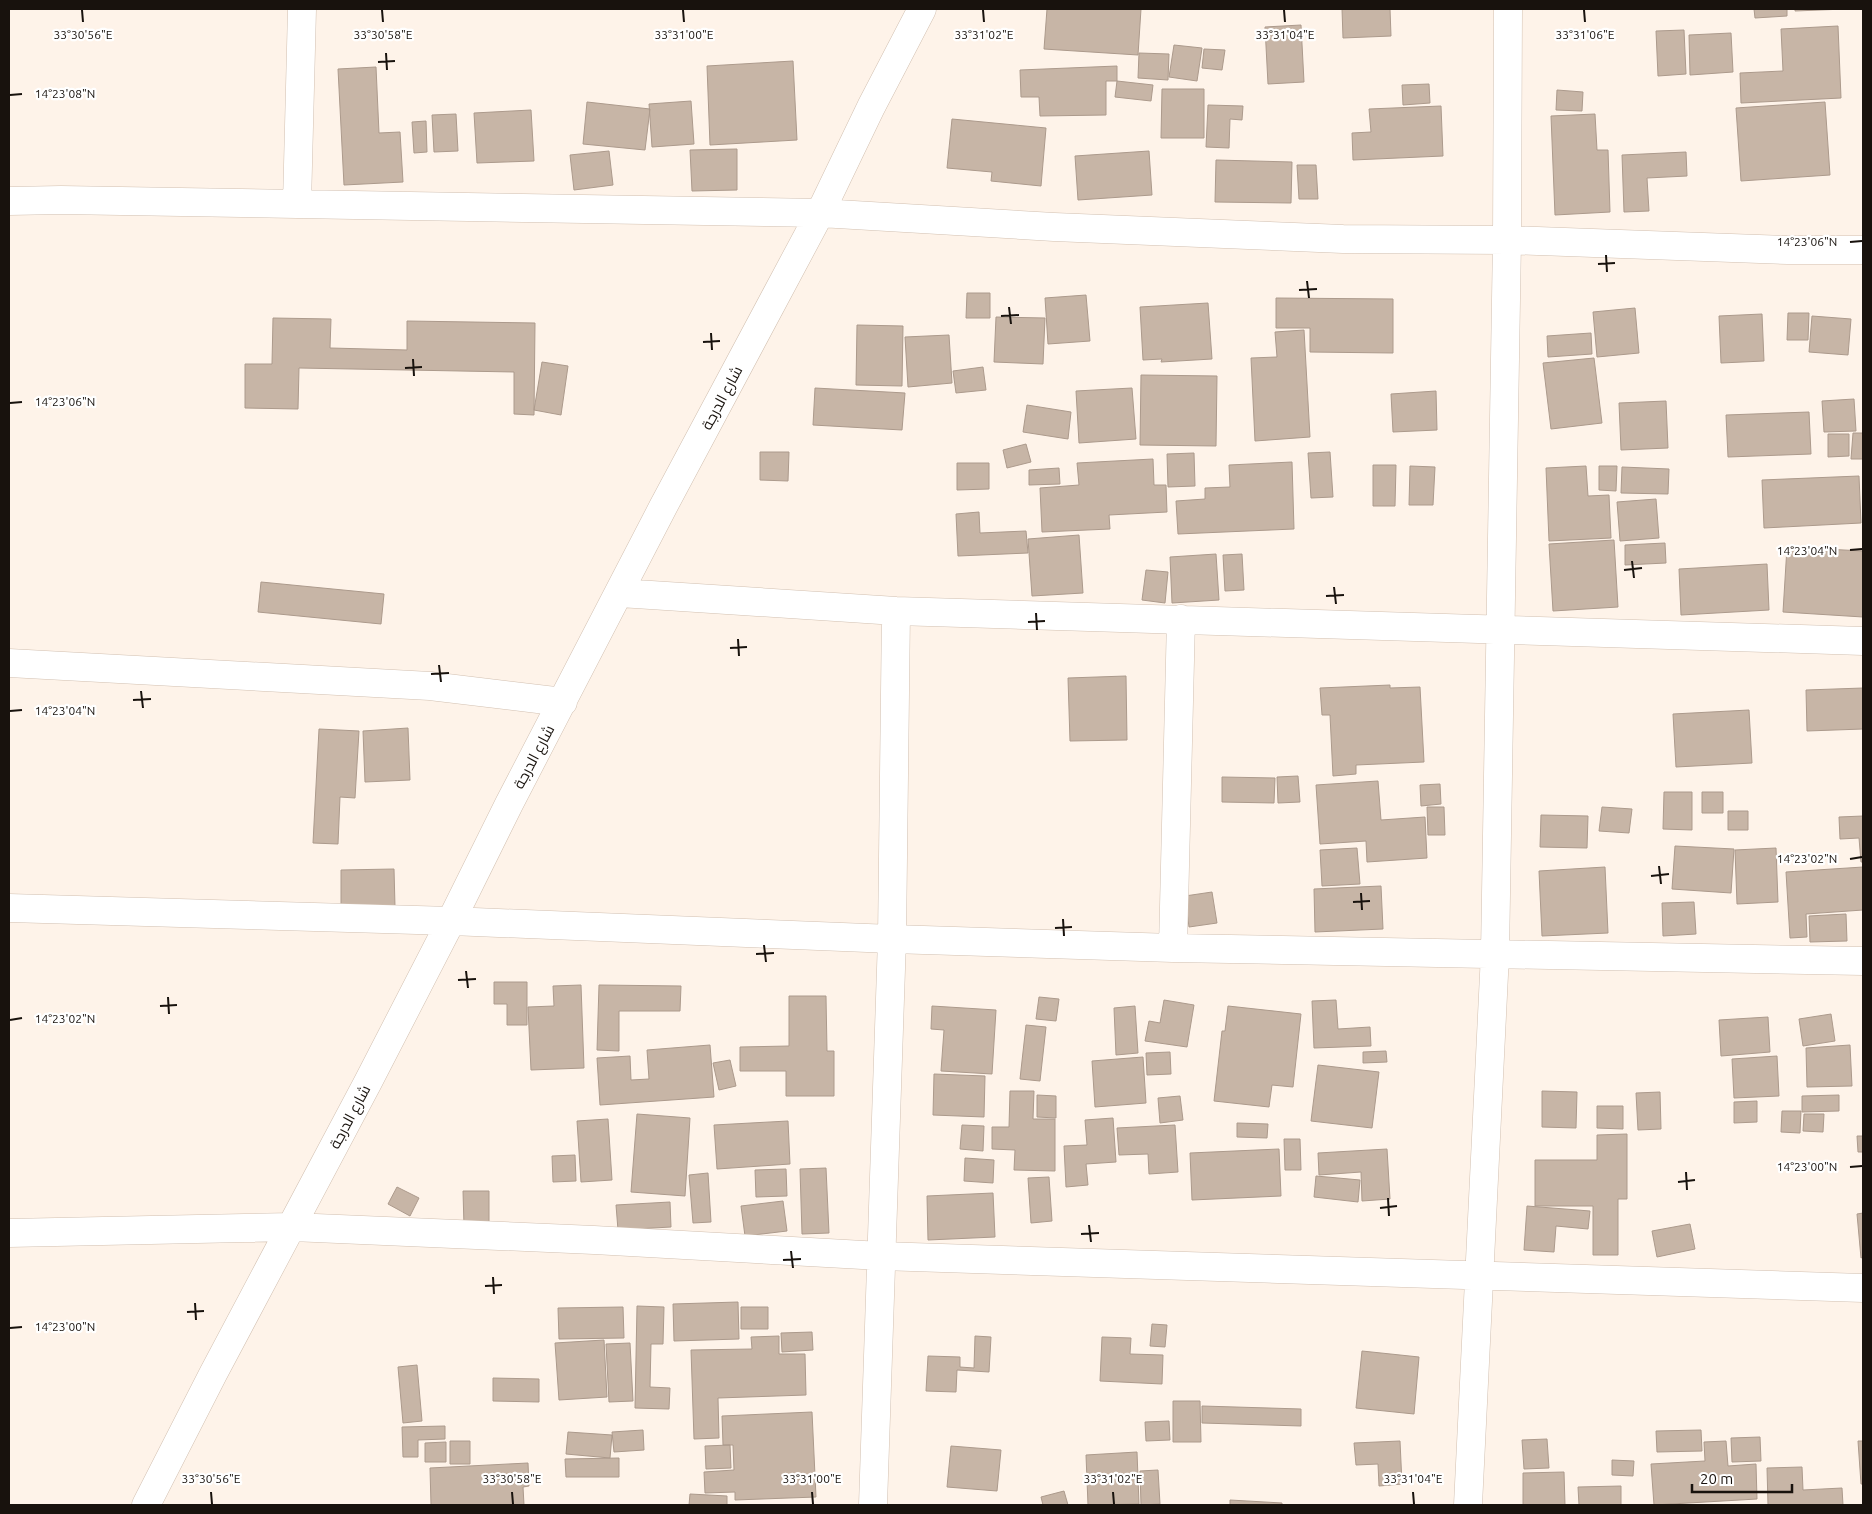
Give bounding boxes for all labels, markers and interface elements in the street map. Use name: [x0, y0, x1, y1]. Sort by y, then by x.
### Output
text: 33°30'56"E: [54, 28, 113, 41]
text: 33°30'58"E: [354, 28, 413, 41]
text: 33°31'00"E: [655, 28, 714, 41]
text: 33°31'02"E: [955, 28, 1014, 41]
text: 33°31'04"E: [1256, 28, 1315, 41]
text: 33°31'06"E: [1556, 28, 1615, 41]
text: 14°23'08"N: [35, 87, 95, 100]
text: 14°23'06"N: [1777, 235, 1837, 248]
street label: شارع الدرجة: [698, 363, 748, 434]
text: 14°23'06"N: [35, 395, 95, 408]
text: 14°23'04"N: [1777, 544, 1837, 557]
text: 14°23'04"N: [35, 704, 95, 717]
street label: شارع الدرجة: [510, 722, 560, 793]
text: 14°23'02"N: [1777, 852, 1837, 865]
text: 14°23'02"N: [35, 1012, 95, 1025]
street label: شارع الدرجة: [326, 1082, 376, 1153]
text: 14°23'00"N: [1777, 1160, 1837, 1173]
text: 14°23'00"N: [35, 1320, 95, 1333]
scale bar: [1692, 1462, 1792, 1494]
text: 20 m: [1700, 1470, 1733, 1487]
text: 33°30'56"E: [182, 1472, 241, 1485]
text: 33°30'58"E: [483, 1472, 542, 1485]
text: 33°31'00"E: [783, 1472, 842, 1485]
text: 33°31'02"E: [1084, 1472, 1143, 1485]
text: 33°31'04"E: [1384, 1472, 1443, 1485]

